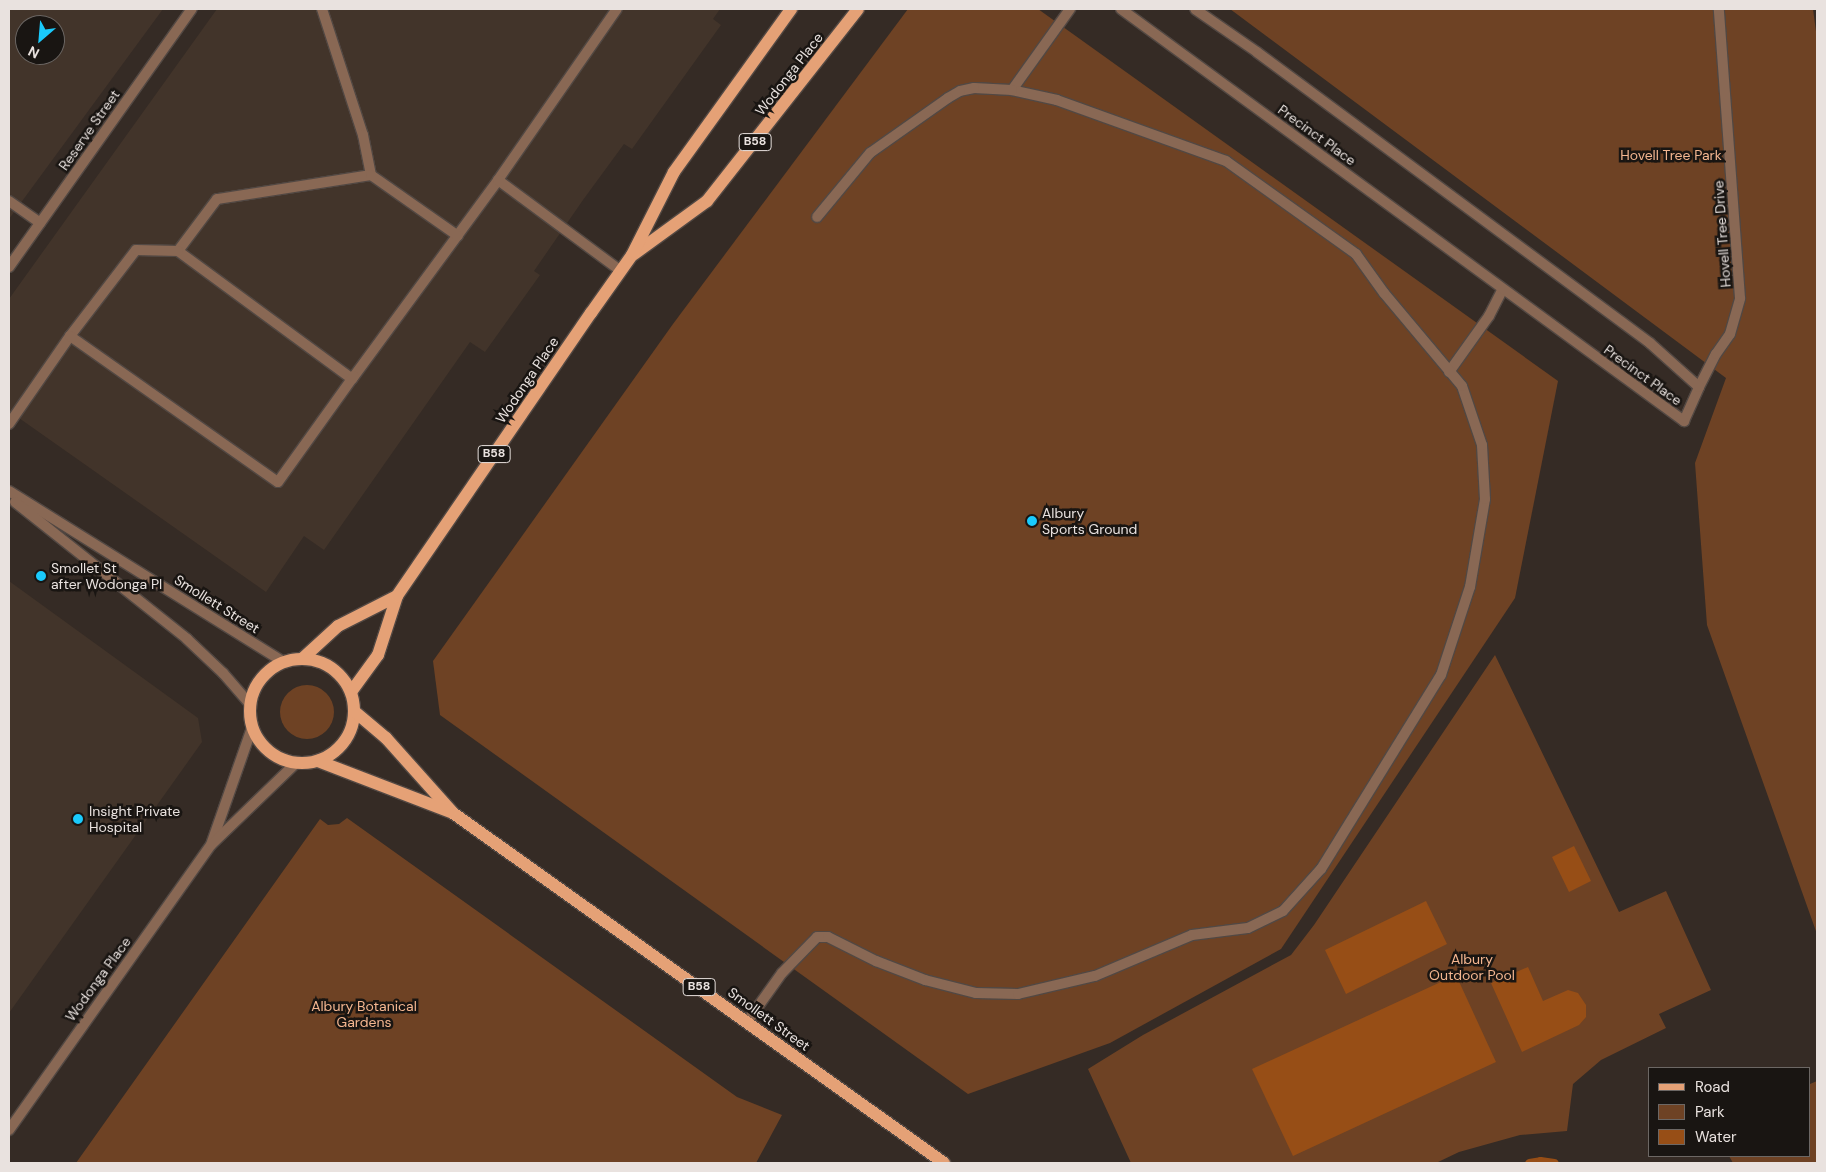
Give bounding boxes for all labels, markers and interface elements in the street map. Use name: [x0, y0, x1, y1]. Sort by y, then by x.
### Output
north arrow: [15, 15, 65, 65]
street label: Wodonga Place: [752, 29, 826, 119]
text: N: [25, 42, 42, 63]
street label: Reserve Street: [55, 87, 123, 173]
street label: Precinct Place: [1275, 101, 1359, 169]
road number: B58: [738, 132, 772, 152]
park label: Hovell Tree Park: [1620, 147, 1722, 163]
street label: Hovell Tree Drive: [1710, 180, 1734, 288]
street label: Wodonga Place: [492, 334, 562, 426]
street label: Precinct Place: [1601, 341, 1685, 409]
road number: B58: [476, 444, 512, 464]
place label: Albury Sports Ground: [1042, 505, 1137, 538]
marker: Albury Sports Ground: [1026, 515, 1038, 527]
place label: Smollet St after Wodonga Pl: [51, 560, 162, 592]
marker: Smollet St after Wodonga Pl: [35, 570, 47, 582]
street label: Smollett Street: [171, 571, 263, 637]
place label: Insight Private Hospital: [89, 803, 180, 836]
marker: Insight Private Hospital: [71, 812, 85, 826]
street label: Wodonga Place: [62, 934, 134, 1024]
park label: Albury Outdoor Pool: [1429, 951, 1515, 984]
road number: B58: [682, 978, 716, 996]
street label: Smollett Street: [725, 984, 813, 1054]
park label: Albury Botanical Gardens: [311, 998, 417, 1030]
legend: [1648, 1067, 1811, 1157]
text: Road: [1695, 1077, 1730, 1097]
text: Park: [1695, 1102, 1725, 1122]
text: Water: [1695, 1127, 1736, 1147]

